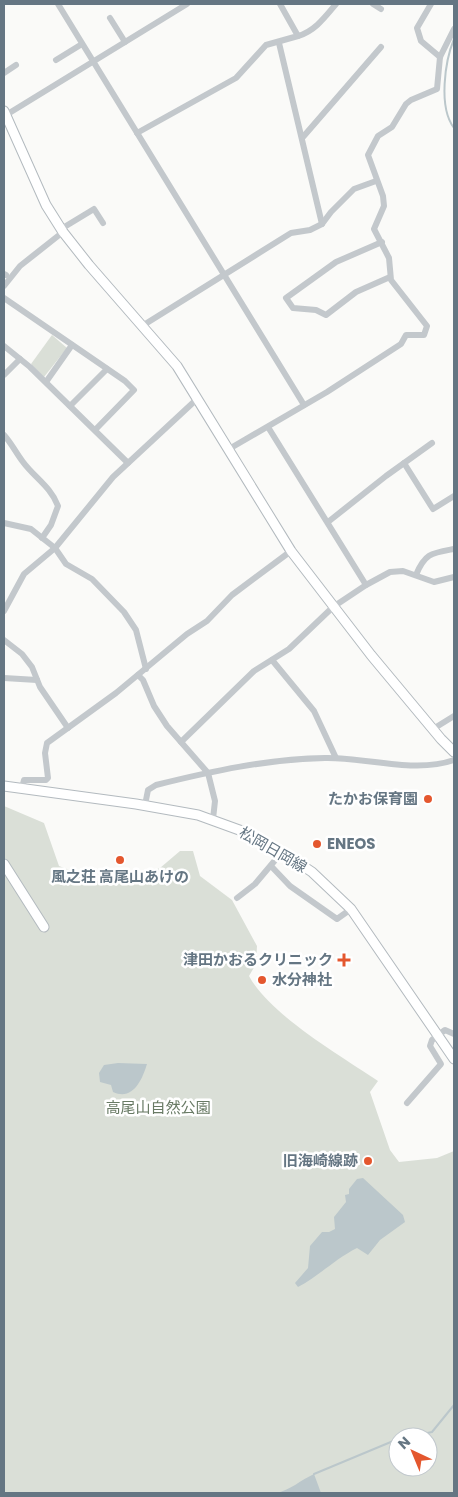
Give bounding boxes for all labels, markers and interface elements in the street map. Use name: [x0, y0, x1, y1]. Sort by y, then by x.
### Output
place label: たかお保育園: [328, 788, 418, 809]
marker: たかお保育園: [422, 793, 434, 805]
street label: 松岡日岡線: [236, 822, 311, 877]
place label: ENEOS: [327, 833, 376, 854]
marker: ENEOS: [311, 838, 323, 850]
marker: 風之荘 高尾山あけの: [114, 854, 126, 866]
place label: 風之荘 高尾山あけの: [51, 866, 189, 887]
place label: 津田かおるクリニック: [183, 949, 333, 970]
marker: 津田かおるクリニック: [337, 953, 351, 967]
place label: 水分神社: [272, 969, 332, 990]
marker: 水分神社: [256, 974, 268, 986]
park label: 高尾山自然公園: [105, 1097, 211, 1118]
place label: 旧海崎線跡: [283, 1150, 358, 1171]
marker: 旧海崎線跡: [362, 1155, 374, 1167]
north arrow: [388, 1427, 438, 1477]
text: N: [393, 1432, 415, 1453]

